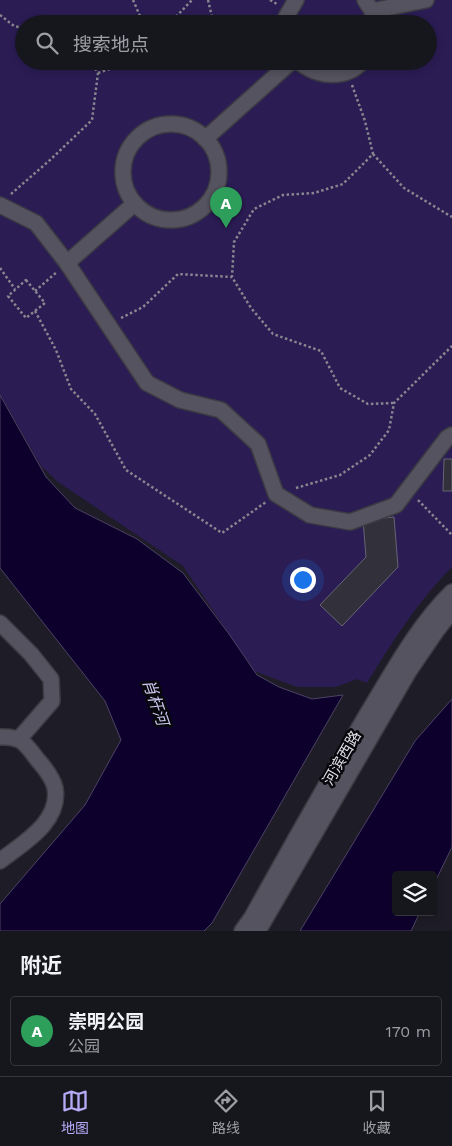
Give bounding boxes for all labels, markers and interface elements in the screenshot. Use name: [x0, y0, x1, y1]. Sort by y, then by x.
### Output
search box: [15, 15, 437, 70]
icon: search: [33, 29, 61, 57]
text: 搜索地点: [73, 33, 149, 56]
pin: A: [210, 187, 242, 228]
your location: [290, 567, 316, 593]
water label: 肖杆河: [139, 676, 173, 731]
street label: 河滨西路: [319, 728, 365, 788]
map controls: [392, 871, 437, 916]
button: layers: [392, 871, 437, 916]
text: 附近: [20, 953, 62, 978]
text: 崇明公园: [68, 1010, 144, 1033]
text: A: [32, 1022, 42, 1041]
text: 170 m: [385, 1022, 431, 1041]
text: 公园: [68, 1037, 100, 1056]
tab: 地图: [61, 1087, 89, 1137]
tab: 路线: [212, 1087, 240, 1137]
tab: 收藏: [363, 1087, 391, 1137]

